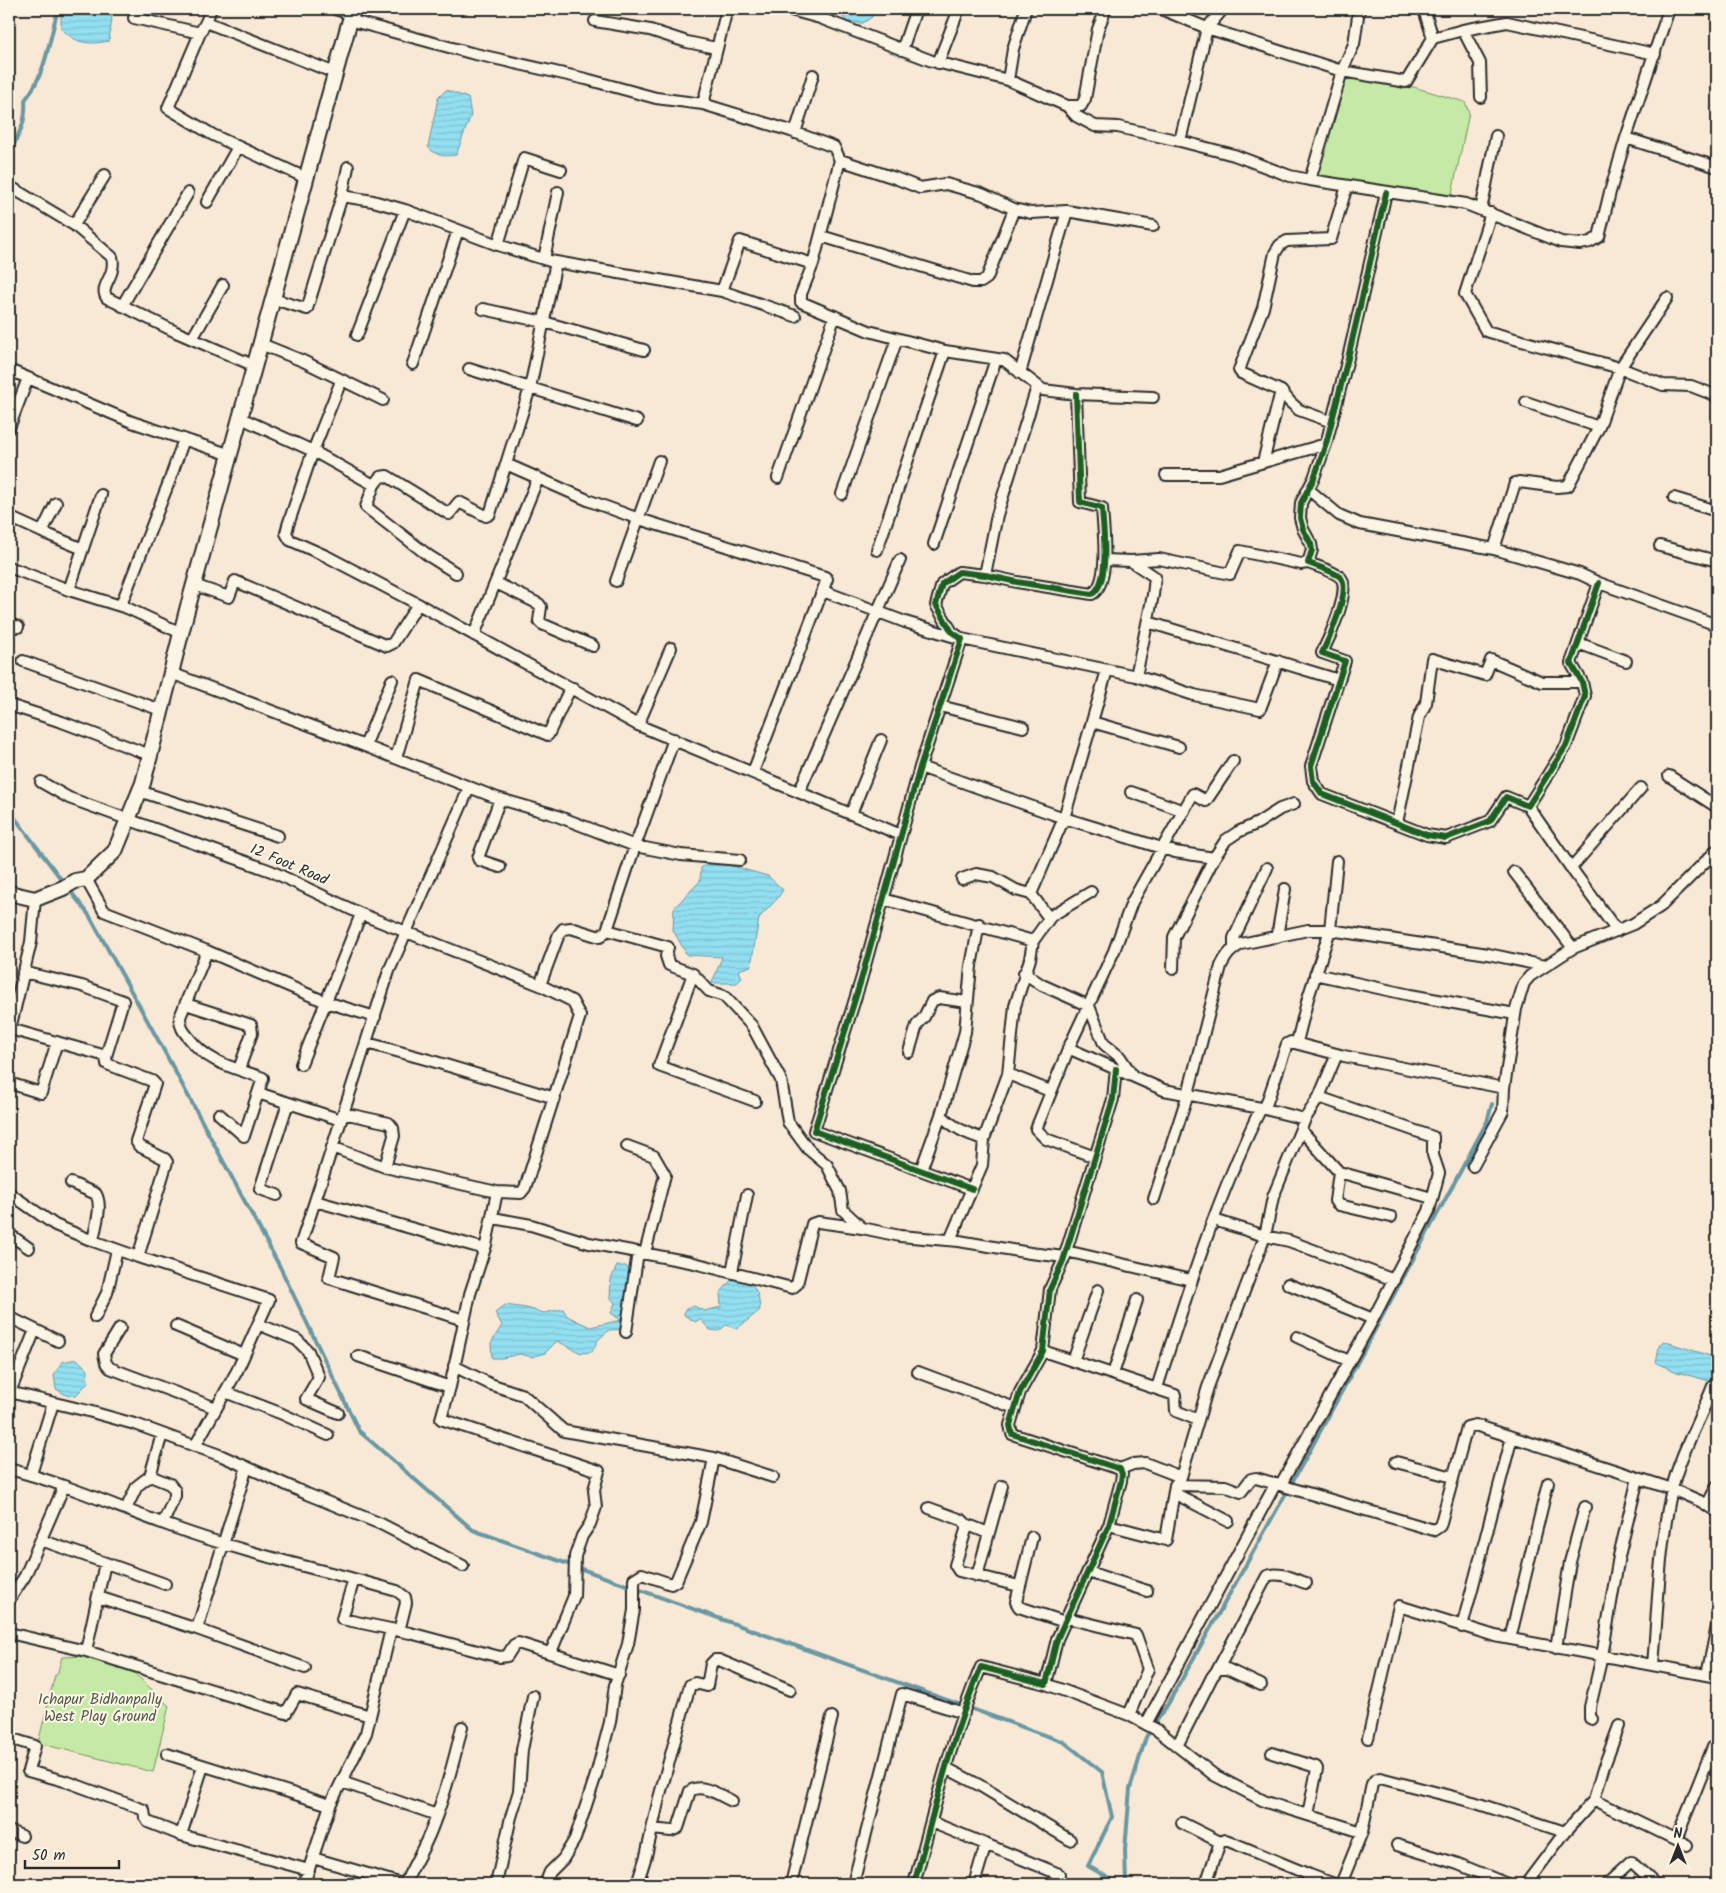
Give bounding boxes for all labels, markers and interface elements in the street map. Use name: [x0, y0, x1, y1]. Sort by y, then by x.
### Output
street label: 12 Foot Road: [246, 838, 332, 892]
park label: Ichapur Bidhanpally West Play Ground: [38, 1688, 163, 1729]
north arrow: [1654, 1820, 1704, 1870]
text: N: [1674, 1823, 1683, 1845]
scale bar: [25, 1838, 119, 1870]
text: 50 m: [32, 1844, 66, 1868]

